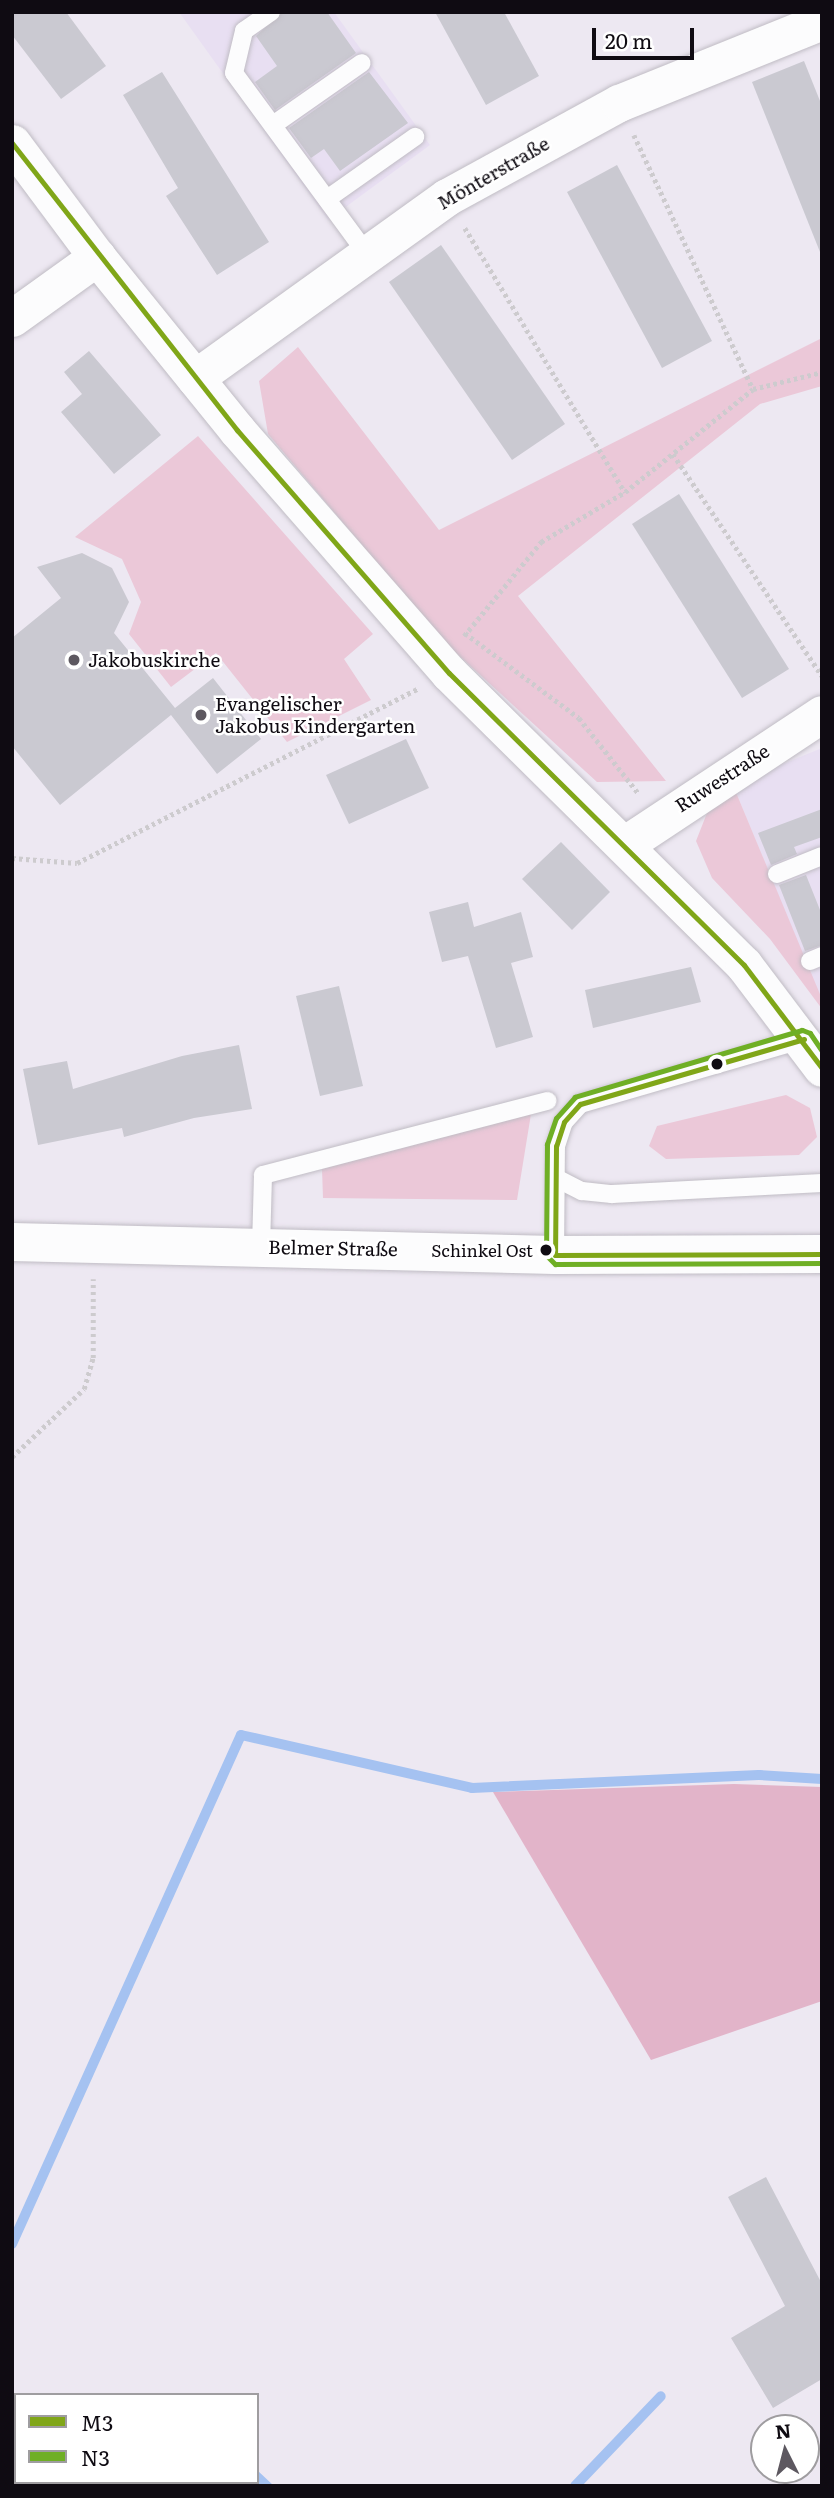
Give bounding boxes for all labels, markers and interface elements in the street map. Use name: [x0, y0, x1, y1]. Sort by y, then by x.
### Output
scale bar: [596, 14, 698, 58]
text: 20 m: [605, 24, 652, 55]
street label: Mönterstraße: [433, 132, 553, 214]
place label: Jakobuskirche: [88, 649, 220, 671]
marker: Jakobuskirche: [66, 652, 82, 668]
place label: Evangelischer Jakobus Kindergarten: [215, 693, 415, 737]
marker: Evangelischer Jakobus Kindergarten: [193, 707, 209, 723]
street label: Ruwestraße: [671, 739, 773, 817]
unlabelled marker: [710, 1057, 724, 1071]
street label: Belmer Straße: [268, 1235, 398, 1261]
place label: Schinkel Ost: [431, 1240, 533, 1260]
marker: Schinkel Ost: [539, 1243, 553, 1257]
legend: [14, 2393, 259, 2484]
text: M3: [81, 2406, 113, 2437]
north arrow: [750, 2414, 820, 2484]
text: N: [774, 2415, 792, 2445]
text: N3: [81, 2441, 110, 2472]

